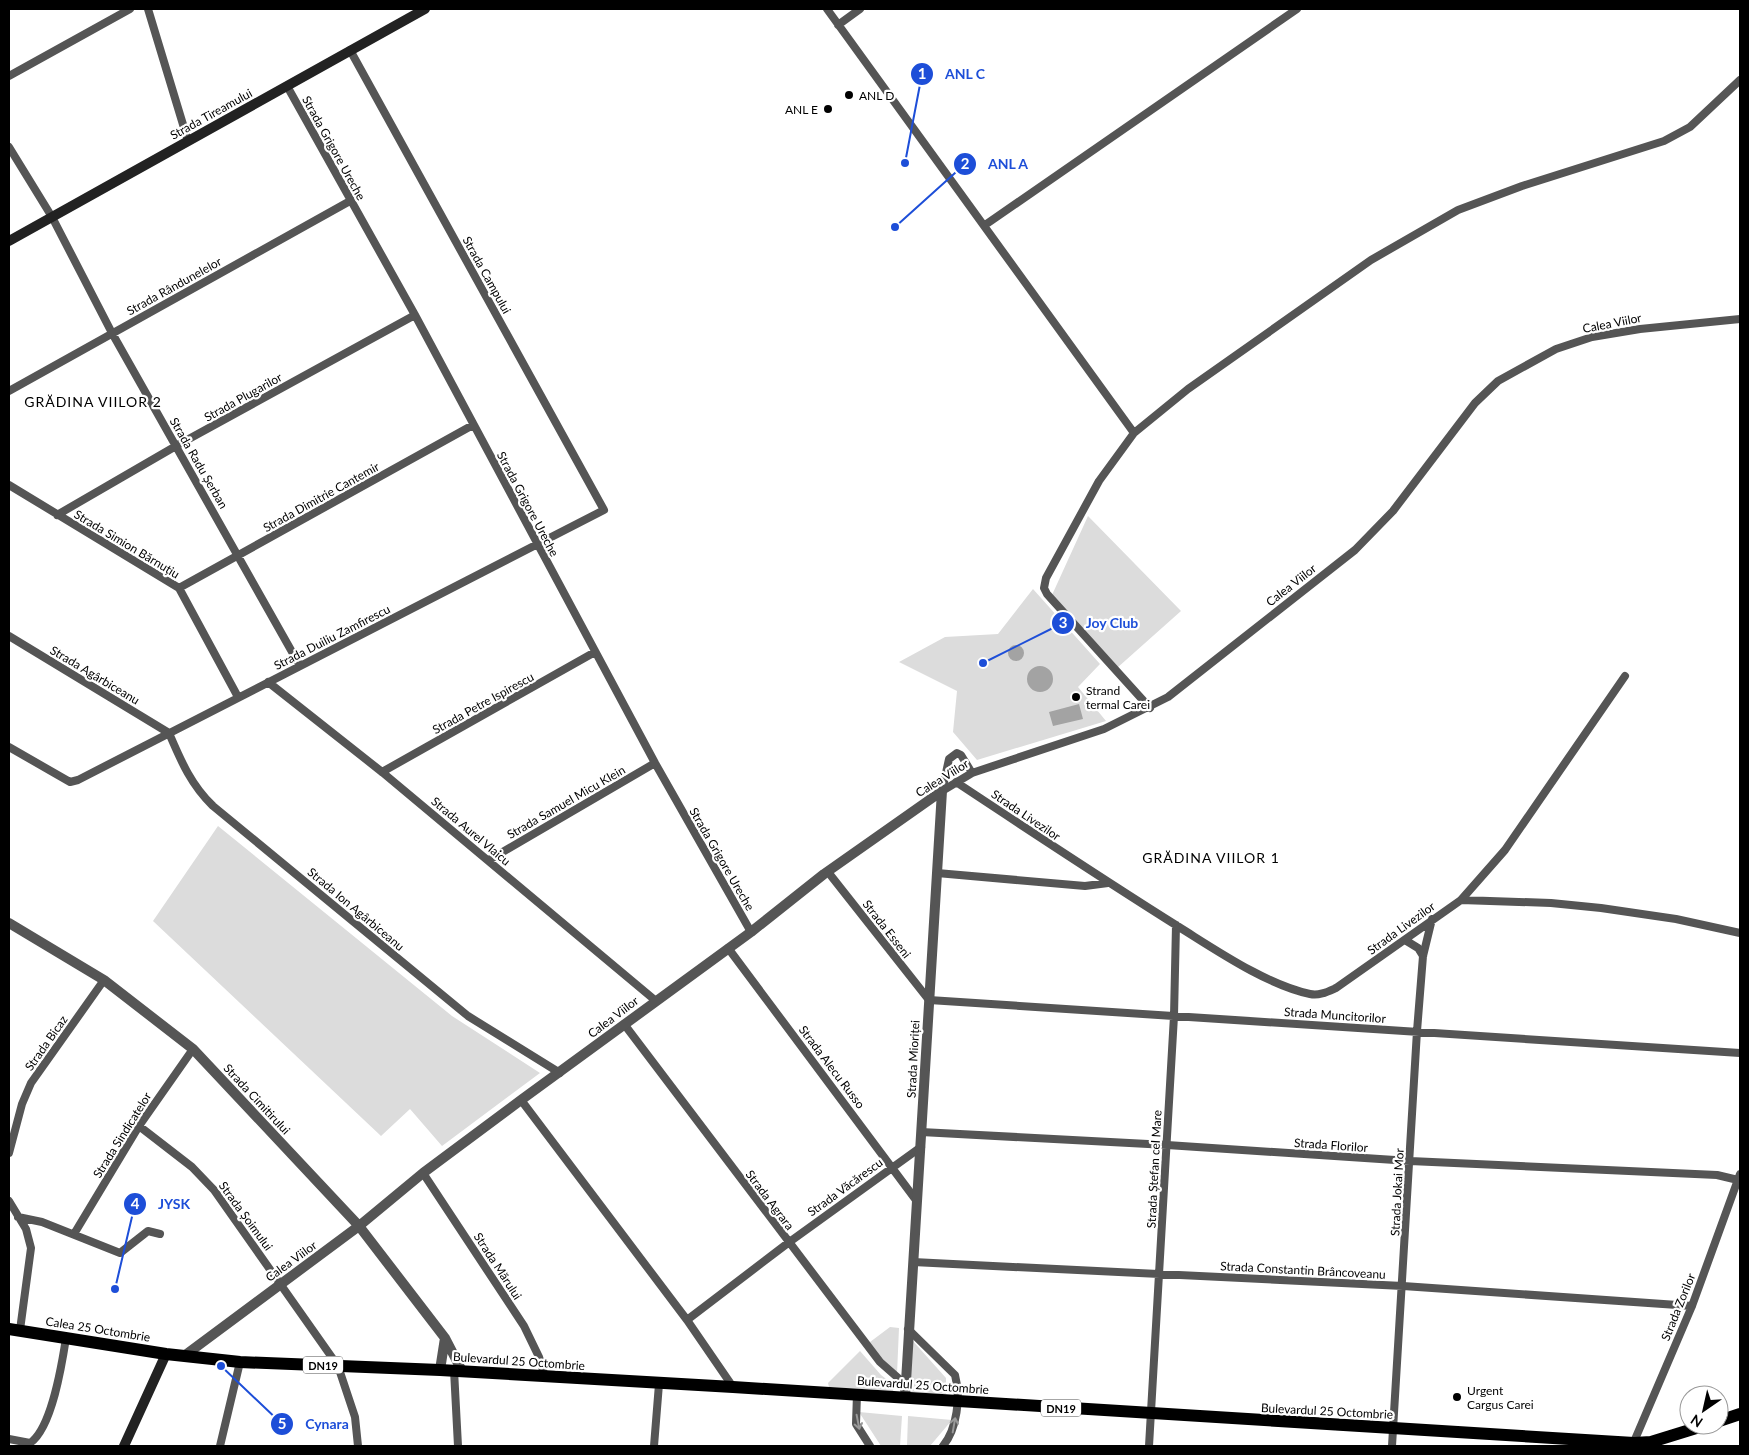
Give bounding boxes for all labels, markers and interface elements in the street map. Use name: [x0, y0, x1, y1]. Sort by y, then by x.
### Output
callout: ANL C: [910, 59, 995, 88]
text: 1: [918, 64, 926, 82]
text: ANL C: [944, 65, 986, 82]
street label: Strada Tireamului: [167, 85, 255, 143]
place label: ANL D: [859, 88, 894, 103]
marker: ANL D: [843, 89, 855, 101]
street label: Strada Grigore Ureche: [299, 93, 369, 203]
place label: ANL E: [785, 102, 818, 117]
marker: ANL E: [822, 103, 834, 115]
callout: ANL A: [953, 149, 1039, 178]
text: 2: [961, 154, 970, 172]
text: ANL A: [987, 155, 1028, 172]
street label: Strada Campului: [460, 234, 515, 316]
street label: Strada Rândunelelor: [124, 253, 225, 318]
street label: Calea Viilor: [1581, 310, 1643, 336]
street label: Strada Plugarilor: [201, 369, 285, 425]
district label: GRĂDINA VIILOR 2: [24, 393, 162, 410]
street label: Strada Radu Șerban: [167, 415, 231, 511]
street label: Strada Grigore Ureche: [494, 449, 562, 559]
street label: Strada Dimitrie Cantemir: [260, 459, 382, 535]
street label: Strada Simion Bărnuțiu: [72, 507, 182, 581]
street label: Calea Viilor: [1263, 560, 1320, 609]
street label: Strada Duiliu Zamfirescu: [271, 601, 393, 673]
callout: Joy Club: [1051, 609, 1149, 638]
text: 3: [1059, 613, 1067, 631]
text: Joy Club: [1086, 614, 1138, 631]
street label: Strada Agârbiceanu: [48, 642, 142, 708]
street label: Strada Petre Ispirescu: [430, 669, 536, 737]
place label: Strand termal Carei: [1086, 683, 1150, 712]
marker: Strand termal Carei: [1070, 691, 1082, 703]
street label: Calea Viilor: [913, 756, 972, 800]
street label: Strada Samuel Micu Klein: [504, 762, 628, 842]
street label: Strada Livezilor: [989, 786, 1064, 844]
street label: Strada Aurel Vlaicu: [428, 793, 514, 869]
street label: Strada Grigore Ureche: [686, 805, 758, 913]
district label: GRĂDINA VIILOR 1: [1142, 849, 1280, 866]
street label: Strada Ion Agârbiceanu: [305, 864, 407, 954]
street label: Strada Esseni: [860, 897, 914, 961]
street label: Strada Livezilor: [1364, 898, 1438, 958]
street label: Calea Viilor: [585, 993, 642, 1041]
street label: Strada Muncitorilor: [1284, 1004, 1387, 1026]
street label: Strada Bicaz: [21, 1012, 71, 1074]
street label: Strada Mioriței: [903, 1020, 923, 1098]
street label: Strada Alecu Russo: [796, 1023, 868, 1112]
street label: Strada Cimitirului: [220, 1061, 294, 1137]
street label: Strada Sindicatelor: [90, 1089, 155, 1181]
street label: Strada Ștefan cel Mare: [1143, 1109, 1165, 1229]
street label: Strada Florilor: [1294, 1135, 1369, 1155]
street label: Strada Jokai Mor: [1387, 1147, 1407, 1236]
street label: Strada Văcărescu: [805, 1155, 885, 1219]
street label: Strada Agrara: [743, 1167, 797, 1233]
street label: Strada Șoimului: [216, 1179, 276, 1254]
callout: JYSK: [123, 1189, 200, 1218]
text: 4: [131, 1194, 140, 1212]
text: JYSK: [158, 1195, 190, 1212]
street label: Strada Mărului: [471, 1230, 525, 1302]
street label: Calea Viilor: [262, 1237, 320, 1285]
street label: Strada Constantin Brâncoveanu: [1220, 1258, 1386, 1282]
street label: Strada Zorilor: [1658, 1270, 1699, 1343]
street label: Calea 25 Octombrie: [45, 1313, 151, 1345]
street label: Bulevardul 25 Octombrie: [452, 1349, 586, 1373]
road number: DN19: [303, 1356, 343, 1374]
street label: Bulevardul 25 Octombrie: [856, 1373, 990, 1397]
place label: Urgent Cargus Carei: [1467, 1383, 1534, 1412]
north arrow: [1679, 1385, 1729, 1435]
marker: Urgent Cargus Carei: [1451, 1391, 1463, 1403]
road number: DN19: [1041, 1400, 1081, 1416]
street label: Bulevardul 25 Octombrie: [1261, 1400, 1393, 1422]
callout: Cynara: [270, 1409, 359, 1438]
text: N: [1687, 1411, 1706, 1431]
text: 5: [278, 1414, 286, 1432]
one-way arrow: [853, 1414, 863, 1430]
text: Cynara: [305, 1415, 349, 1432]
one-way arrow: [949, 1417, 959, 1433]

